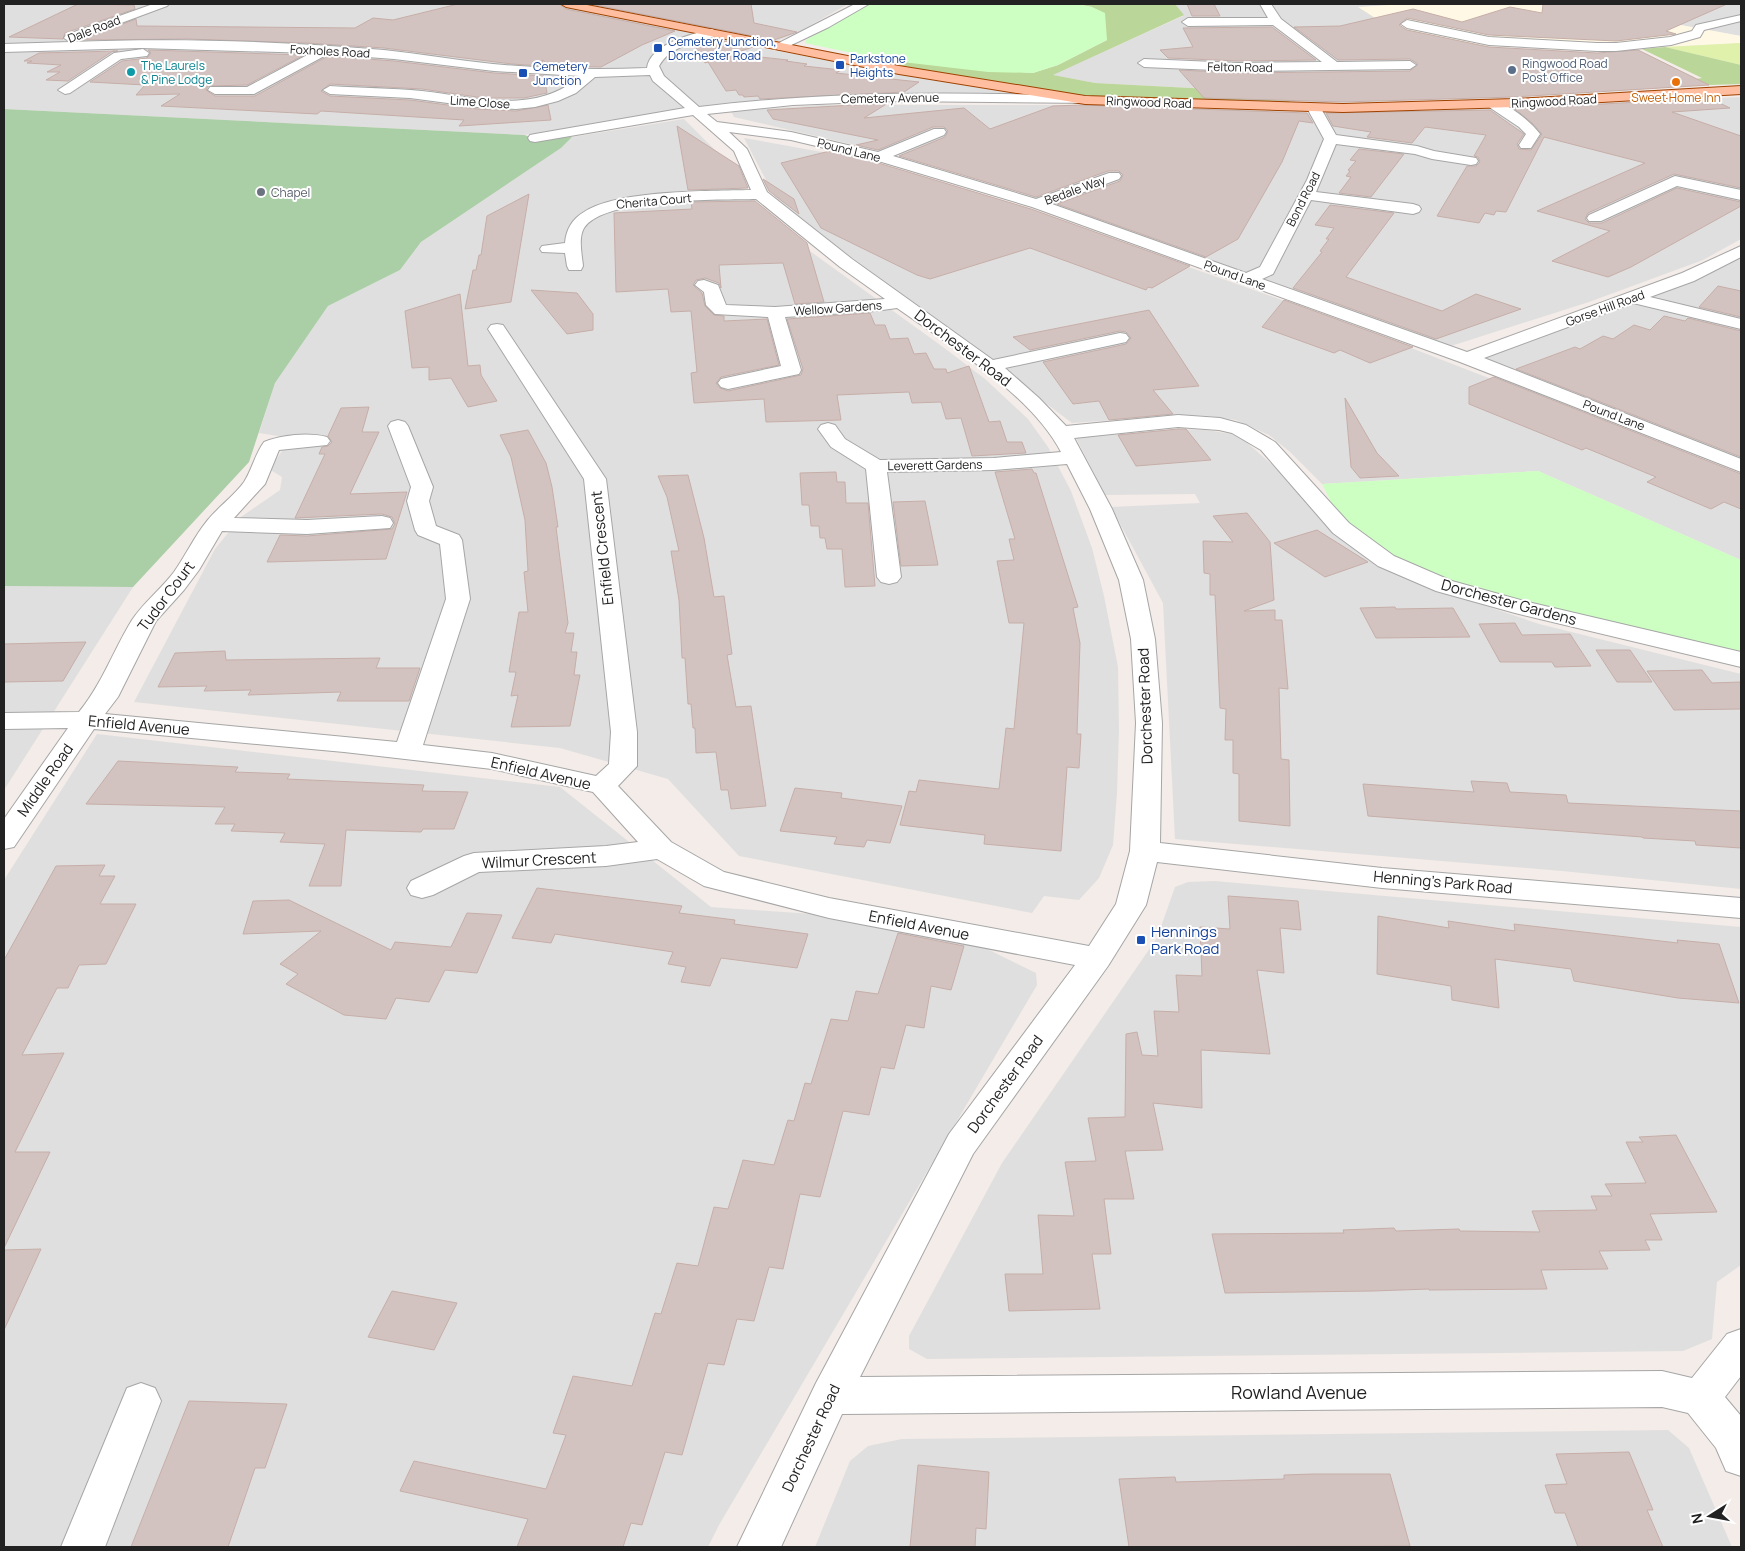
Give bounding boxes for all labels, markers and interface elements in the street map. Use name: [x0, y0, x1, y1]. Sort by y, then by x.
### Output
street label: Dale Road: [65, 11, 123, 47]
place label: Cemetery Junction, Dorchester Road: [668, 33, 777, 64]
street label: Foxholes Road: [289, 40, 371, 62]
marker: Cemetery Junction, Dorchester Road: [652, 42, 664, 54]
place label: Parkstone Heights: [850, 50, 906, 81]
place label: Ringwood Road Post Office: [1522, 55, 1608, 86]
place label: The Laurels & Pine Lodge: [141, 57, 212, 88]
place label: Cemetery Junction: [533, 58, 588, 89]
street label: Felton Road: [1207, 58, 1273, 76]
marker: Parkstone Heights: [834, 59, 846, 71]
marker: Ringwood Road Post Office: [1506, 64, 1518, 76]
marker: The Laurels & Pine Lodge: [125, 66, 137, 78]
marker: Cemetery Junction: [517, 67, 529, 79]
marker: Sweet Home Inn: [1670, 76, 1682, 88]
street label: Cemetery Avenue: [841, 89, 939, 107]
place label: Sweet Home Inn: [1631, 89, 1721, 106]
street label: Ringwood Road: [1511, 90, 1597, 112]
street label: Lime Close: [449, 91, 511, 113]
street label: Ringwood Road: [1106, 92, 1192, 112]
street label: Pound Lane: [815, 134, 883, 166]
street label: Bond Road: [1282, 169, 1324, 229]
street label: Bedale Way: [1042, 171, 1108, 209]
place label: Chapel: [271, 184, 310, 201]
marker: Chapel: [255, 186, 267, 198]
street label: Cherita Court: [616, 189, 693, 213]
street label: Pound Lane: [1202, 256, 1268, 294]
street label: Gorse Hill Road: [1563, 286, 1647, 330]
street label: Wellow Gardens: [793, 296, 883, 320]
street label: Dorchester Road: [910, 305, 1016, 391]
street label: Pound Lane: [1581, 395, 1647, 435]
street label: Leverett Gardens: [887, 456, 983, 474]
street label: Enfield Crescent: [586, 490, 618, 606]
street label: Tudor Court: [133, 556, 199, 636]
street label: Dorchester Gardens: [1439, 574, 1579, 630]
street label: Dorchester Road: [1132, 647, 1158, 765]
street label: Enfield Avenue: [87, 710, 191, 740]
street label: Middle Road: [12, 739, 78, 821]
street label: Enfield Avenue: [489, 751, 593, 795]
street label: Wilmur Crescent: [481, 847, 597, 873]
street label: Henning's Park Road: [1373, 865, 1513, 899]
street label: Enfield Avenue: [867, 905, 971, 945]
place label: Hennings Park Road: [1151, 921, 1219, 959]
marker: Hennings Park Road: [1135, 934, 1147, 946]
street label: Dorchester Road: [962, 1031, 1048, 1137]
street label: Rowland Avenue: [1231, 1380, 1367, 1404]
street label: Dorchester Road: [777, 1381, 845, 1495]
north arrow: [1685, 1491, 1735, 1541]
text: N: [1686, 1512, 1707, 1525]

